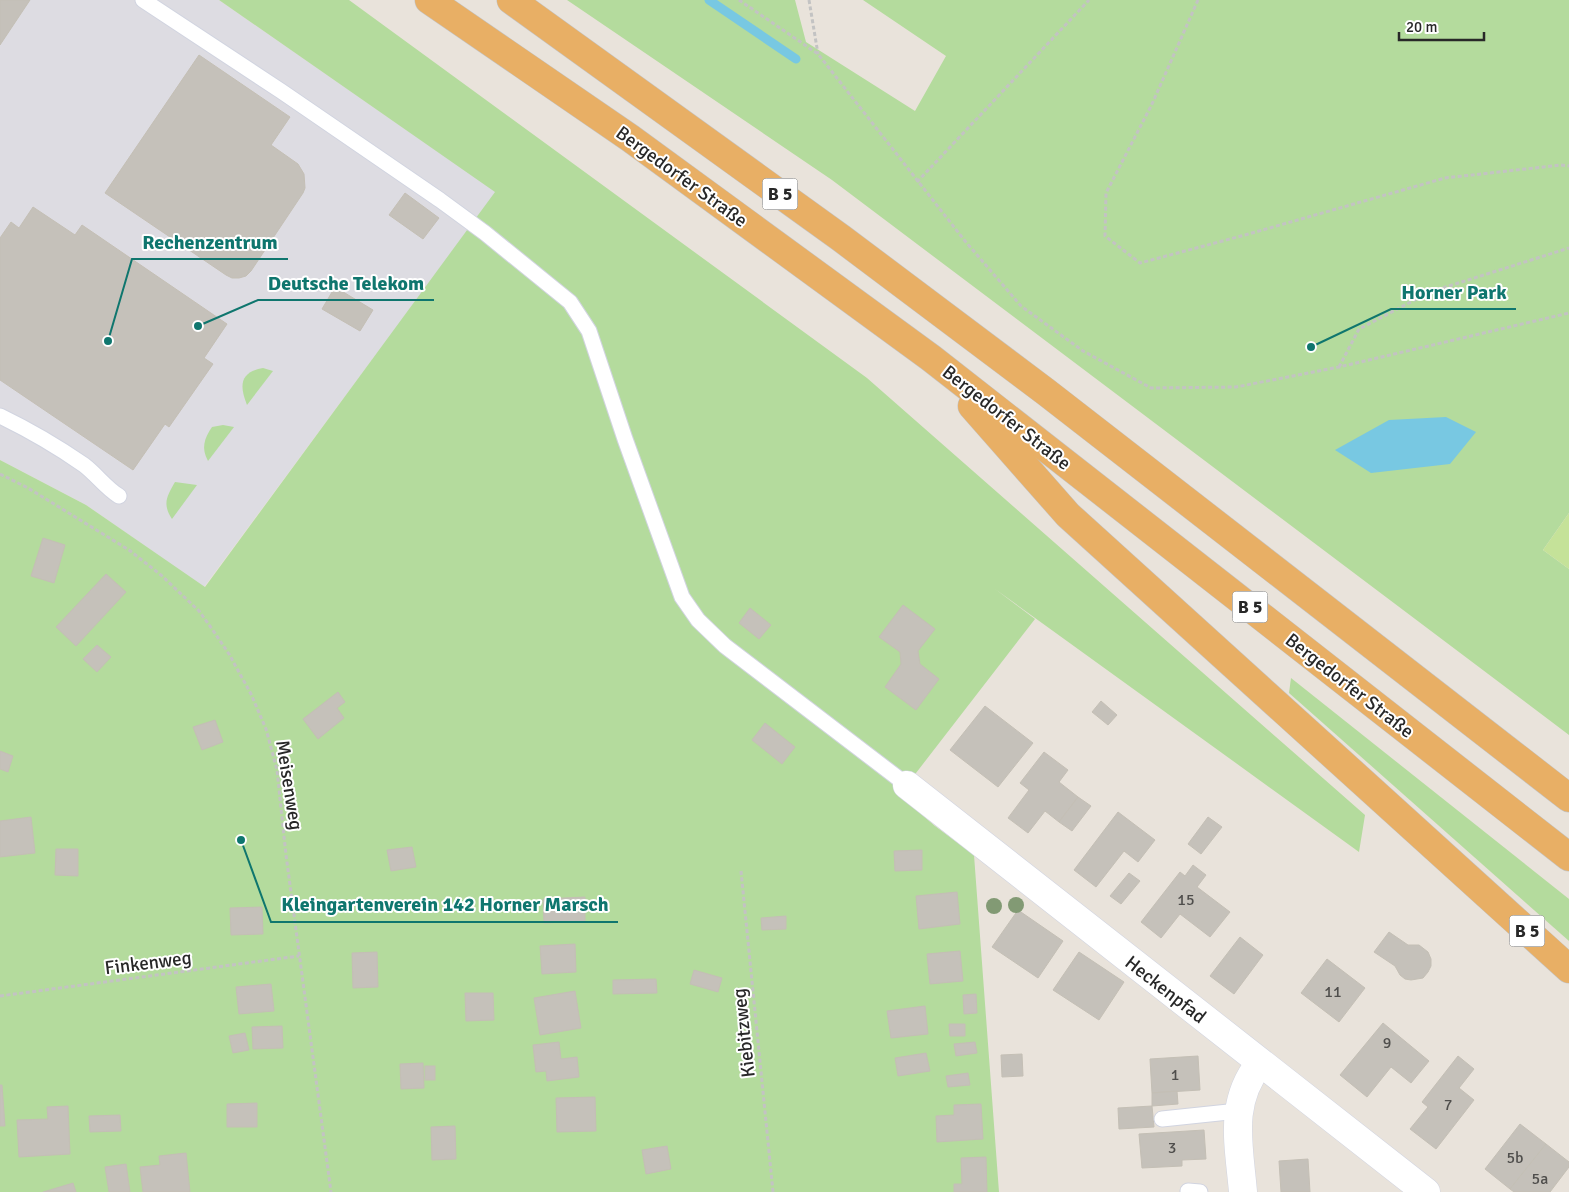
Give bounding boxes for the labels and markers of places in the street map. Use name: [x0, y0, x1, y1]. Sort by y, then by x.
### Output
callout: Rechenzentrum: [132, 224, 288, 259]
callout: Deutsche Telekom: [258, 265, 434, 300]
callout: Horner Park: [1391, 274, 1516, 309]
callout: Kleingartenverein 142 Horner Marsch: [271, 887, 618, 922]

